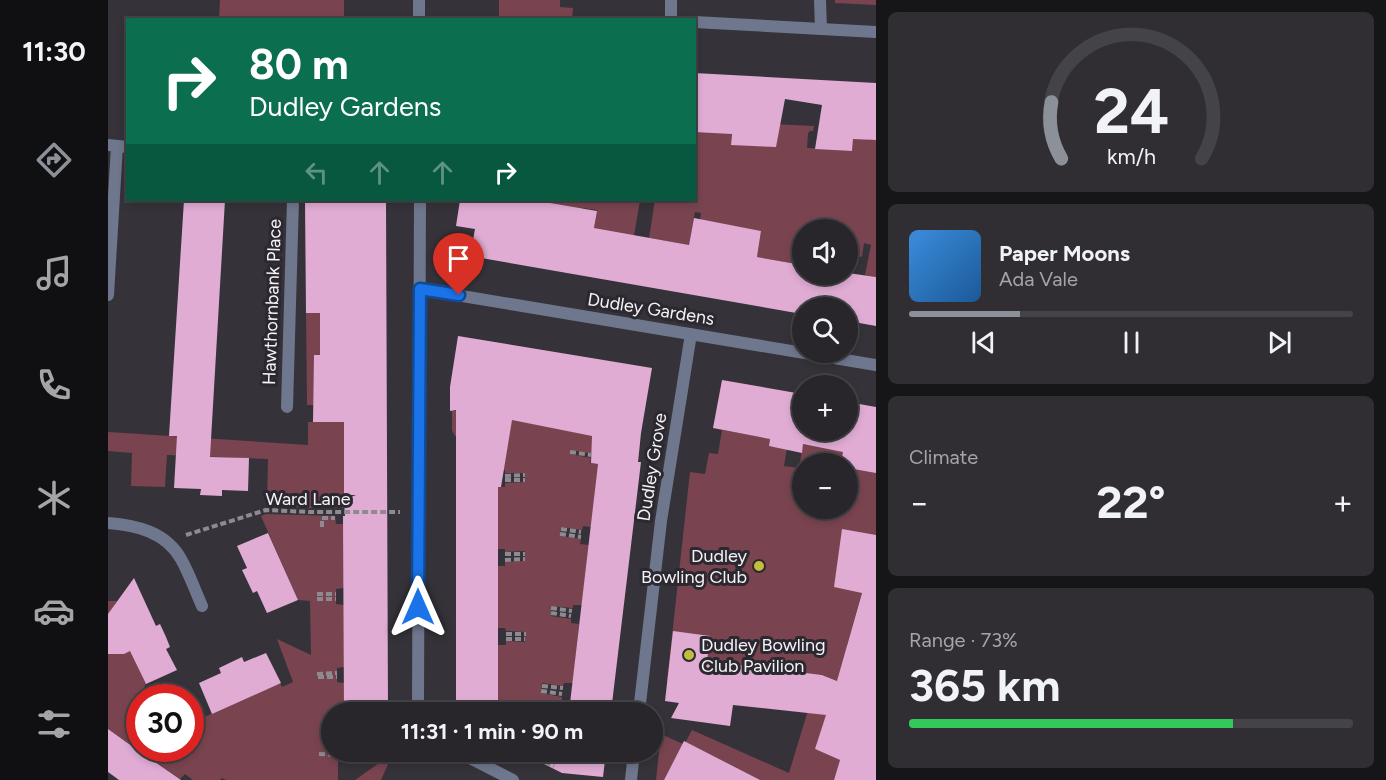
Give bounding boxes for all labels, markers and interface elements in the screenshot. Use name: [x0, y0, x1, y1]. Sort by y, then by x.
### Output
text: 11:30: [22, 35, 86, 68]
text: 80 m: [249, 39, 349, 90]
icon: right: [150, 42, 228, 120]
text: 24: [1093, 74, 1169, 149]
text: Dudley Gardens: [249, 90, 441, 123]
icon: directions: [33, 139, 75, 181]
text: km/h: [1107, 144, 1155, 169]
icon: left: [300, 156, 333, 189]
icon: ahead: [363, 156, 396, 189]
icon: ahead: [426, 156, 459, 189]
icon: right: [489, 156, 522, 189]
street label: Hawthornbank Place: [258, 218, 286, 385]
map controls: [792, 219, 858, 519]
button: sound: [792, 219, 858, 285]
pin: [433, 233, 484, 295]
text: Paper Moons: [999, 240, 1130, 267]
icon: arrive: [442, 242, 475, 275]
icon: music: [33, 252, 75, 294]
text: Ada Vale: [999, 267, 1078, 291]
street label: Dudley Gardens: [586, 288, 716, 330]
button: search: [792, 297, 858, 363]
icon: previous: [967, 326, 1000, 359]
icon: pause: [1115, 326, 1148, 359]
icon: next: [1263, 326, 1296, 359]
icon: phone: [33, 364, 75, 406]
button: +: [792, 375, 858, 441]
street label: Dudley Grove: [633, 411, 671, 523]
text: Climate: [909, 445, 978, 469]
button: −: [792, 453, 858, 519]
text: 22°: [1096, 475, 1166, 529]
icon: climate: [33, 477, 75, 519]
text: −: [909, 483, 930, 522]
text: +: [1332, 483, 1353, 522]
street label: Ward Lane: [265, 488, 351, 510]
place label: Dudley Bowling Club: [641, 545, 748, 588]
marker: Dudley Bowling Club: [752, 559, 766, 573]
position arrow: [386, 575, 450, 639]
icon: car: [33, 590, 75, 632]
text: Range · 73%: [909, 628, 1018, 652]
place label: Dudley Bowling Club Pavilion: [701, 634, 826, 677]
marker: Dudley Bowling Club Pavilion: [682, 648, 696, 662]
text: 365 km: [909, 658, 1060, 712]
speed limit sign: 30: [126, 684, 204, 762]
icon: filters: [33, 703, 75, 745]
text: 11:31 · 1 min · 90 m: [401, 718, 583, 745]

